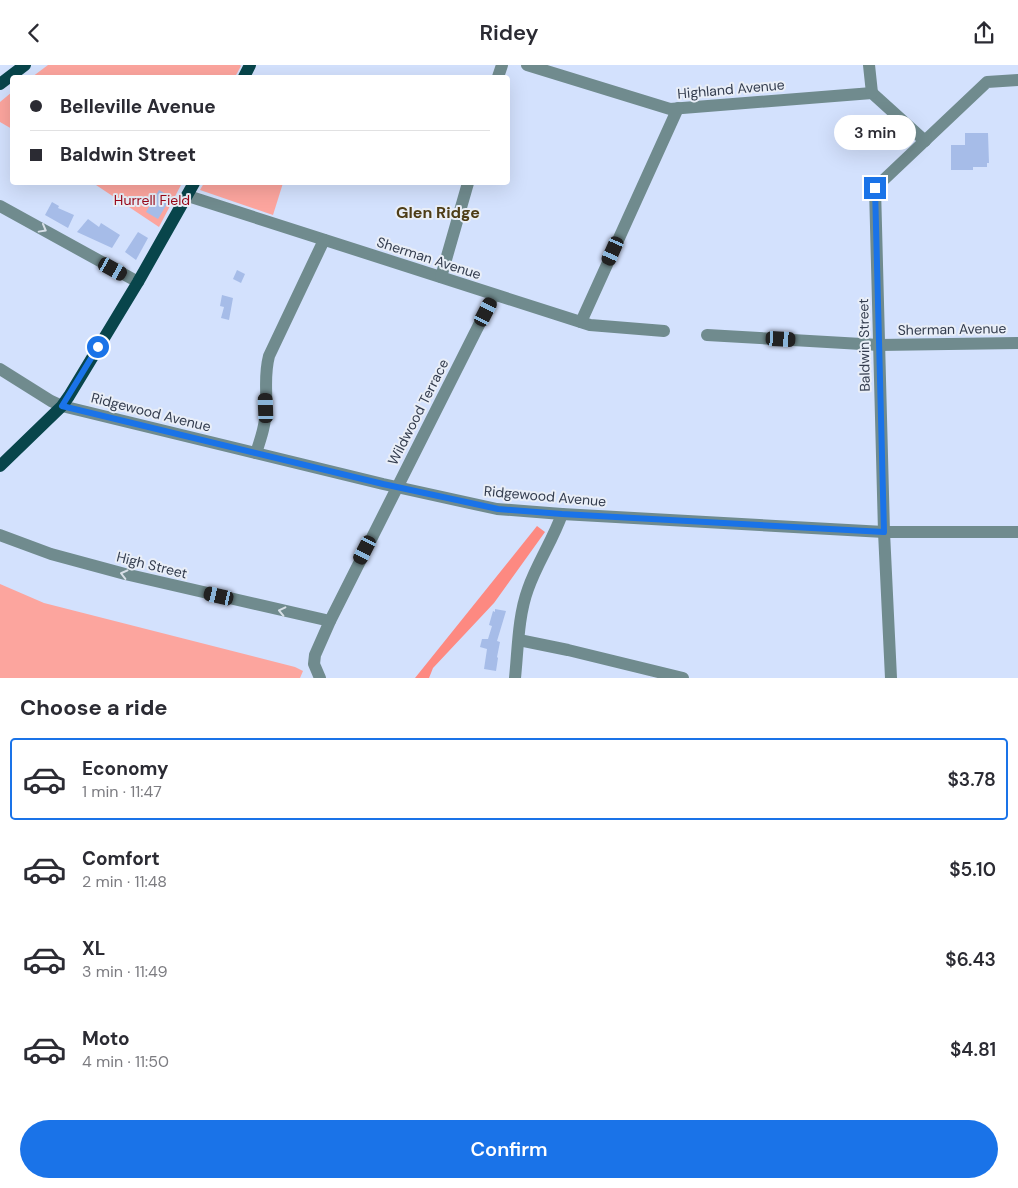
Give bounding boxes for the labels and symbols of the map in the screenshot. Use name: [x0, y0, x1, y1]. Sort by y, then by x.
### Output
street label: Highland Avenue: [677, 75, 785, 103]
callout: 3 min: [834, 116, 916, 151]
route end: [864, 177, 886, 199]
park label: Hurrell Field: [114, 191, 190, 209]
district label: Glen Ridge: [396, 202, 480, 223]
one-way arrow: [37, 223, 46, 233]
street label: Sherman Avenue: [375, 233, 484, 283]
car: [600, 234, 625, 268]
car: [96, 255, 129, 283]
car: [472, 295, 499, 329]
street label: Baldwin Street: [854, 298, 874, 392]
street label: Sherman Avenue: [897, 319, 1007, 339]
car: [765, 331, 796, 347]
route start: [87, 336, 109, 358]
street label: Wildwood Terrace: [383, 356, 453, 468]
street label: Ridgewood Avenue: [89, 388, 213, 436]
car: [257, 393, 274, 423]
street label: Ridgewood Avenue: [483, 482, 607, 510]
car: [351, 533, 378, 567]
street label: High Street: [115, 548, 189, 582]
one-way arrow: [119, 569, 128, 580]
car: [202, 585, 235, 607]
one-way arrow: [278, 606, 286, 617]

